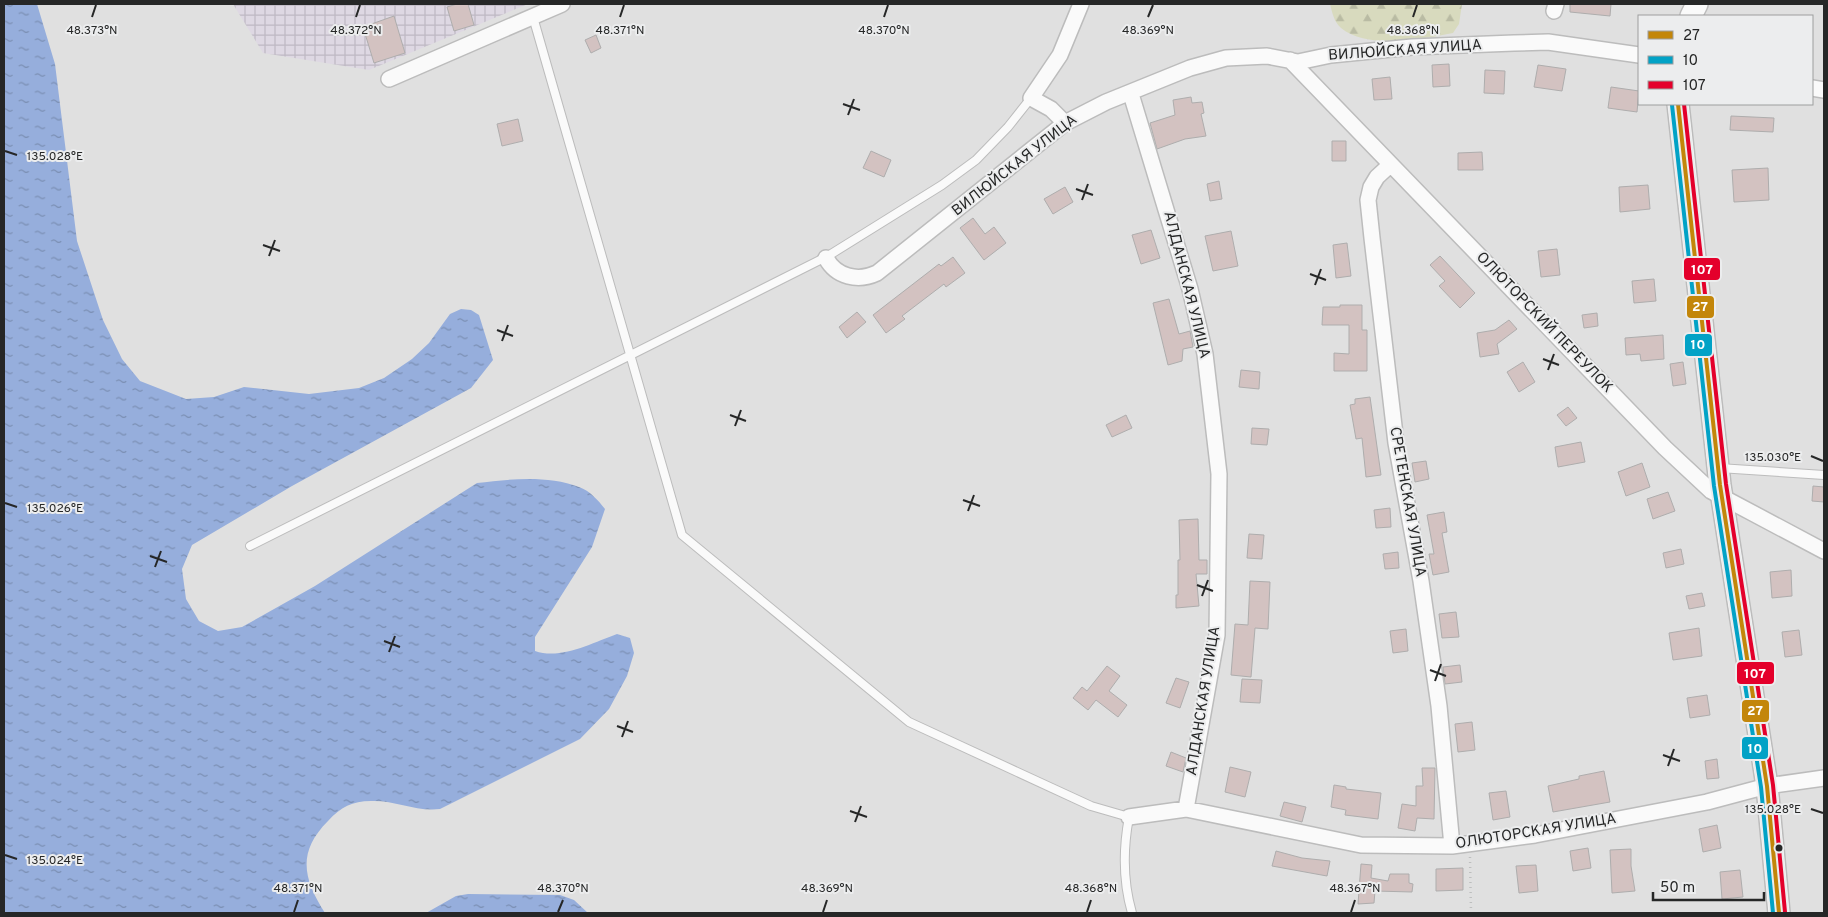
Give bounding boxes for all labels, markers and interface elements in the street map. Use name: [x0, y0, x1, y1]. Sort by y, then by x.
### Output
legend: [1638, 15, 1813, 105]
text: 48.373°N: [66, 23, 118, 39]
text: 48.372°N: [330, 23, 382, 39]
text: 48.371°N: [596, 23, 644, 39]
text: 48.370°N: [858, 23, 910, 39]
text: 48.369°N: [1122, 23, 1174, 39]
text: 48.368°N: [1387, 23, 1439, 39]
text: 27: [1683, 27, 1700, 46]
street label: ВИЛЮЙСКАЯ УЛИЦА: [1327, 34, 1482, 66]
text: 10: [1683, 52, 1698, 71]
text: 107: [1683, 77, 1706, 96]
street label: ВИЛЮЙСКАЯ УЛИЦА: [947, 110, 1082, 221]
text: 135.028°E: [27, 149, 83, 165]
street label: АЛДАНСКАЯ УЛИЦА: [1159, 209, 1213, 361]
street label: ОЛЮТОРСКИЙ ПЕРЕУЛОК: [1471, 247, 1618, 398]
line badge: 107: [1683, 257, 1721, 281]
text: 107: [1691, 262, 1713, 279]
line badge: 27: [1686, 295, 1715, 319]
text: 27: [1692, 299, 1708, 316]
line badge: 10: [1684, 333, 1713, 357]
text: 10: [1691, 337, 1705, 354]
street label: СРЕТЕНСКАЯ УЛИЦА: [1384, 426, 1430, 578]
text: 135.030°E: [1745, 450, 1801, 466]
text: 135.026°E: [27, 501, 83, 517]
street label: АЛДАНСКАЯ УЛИЦА: [1183, 625, 1225, 777]
line badge: 107: [1736, 661, 1775, 685]
text: 107: [1744, 666, 1766, 683]
line badge: 27: [1741, 699, 1770, 723]
text: 27: [1747, 703, 1763, 720]
line badge: 10: [1741, 736, 1769, 760]
text: 10: [1748, 741, 1762, 758]
text: 135.028°E: [1745, 802, 1801, 818]
street label: ОЛЮТОРСКАЯ УЛИЦА: [1454, 810, 1618, 854]
unlabelled marker: [1774, 843, 1784, 853]
text: 135.024°E: [27, 853, 83, 869]
scale bar: [1653, 870, 1764, 902]
text: 50 m: [1660, 879, 1695, 898]
text: 48.371°N: [274, 881, 322, 897]
text: 48.370°N: [537, 881, 589, 897]
text: 48.369°N: [801, 881, 853, 897]
text: 48.368°N: [1065, 881, 1117, 897]
text: 48.367°N: [1329, 881, 1381, 897]

